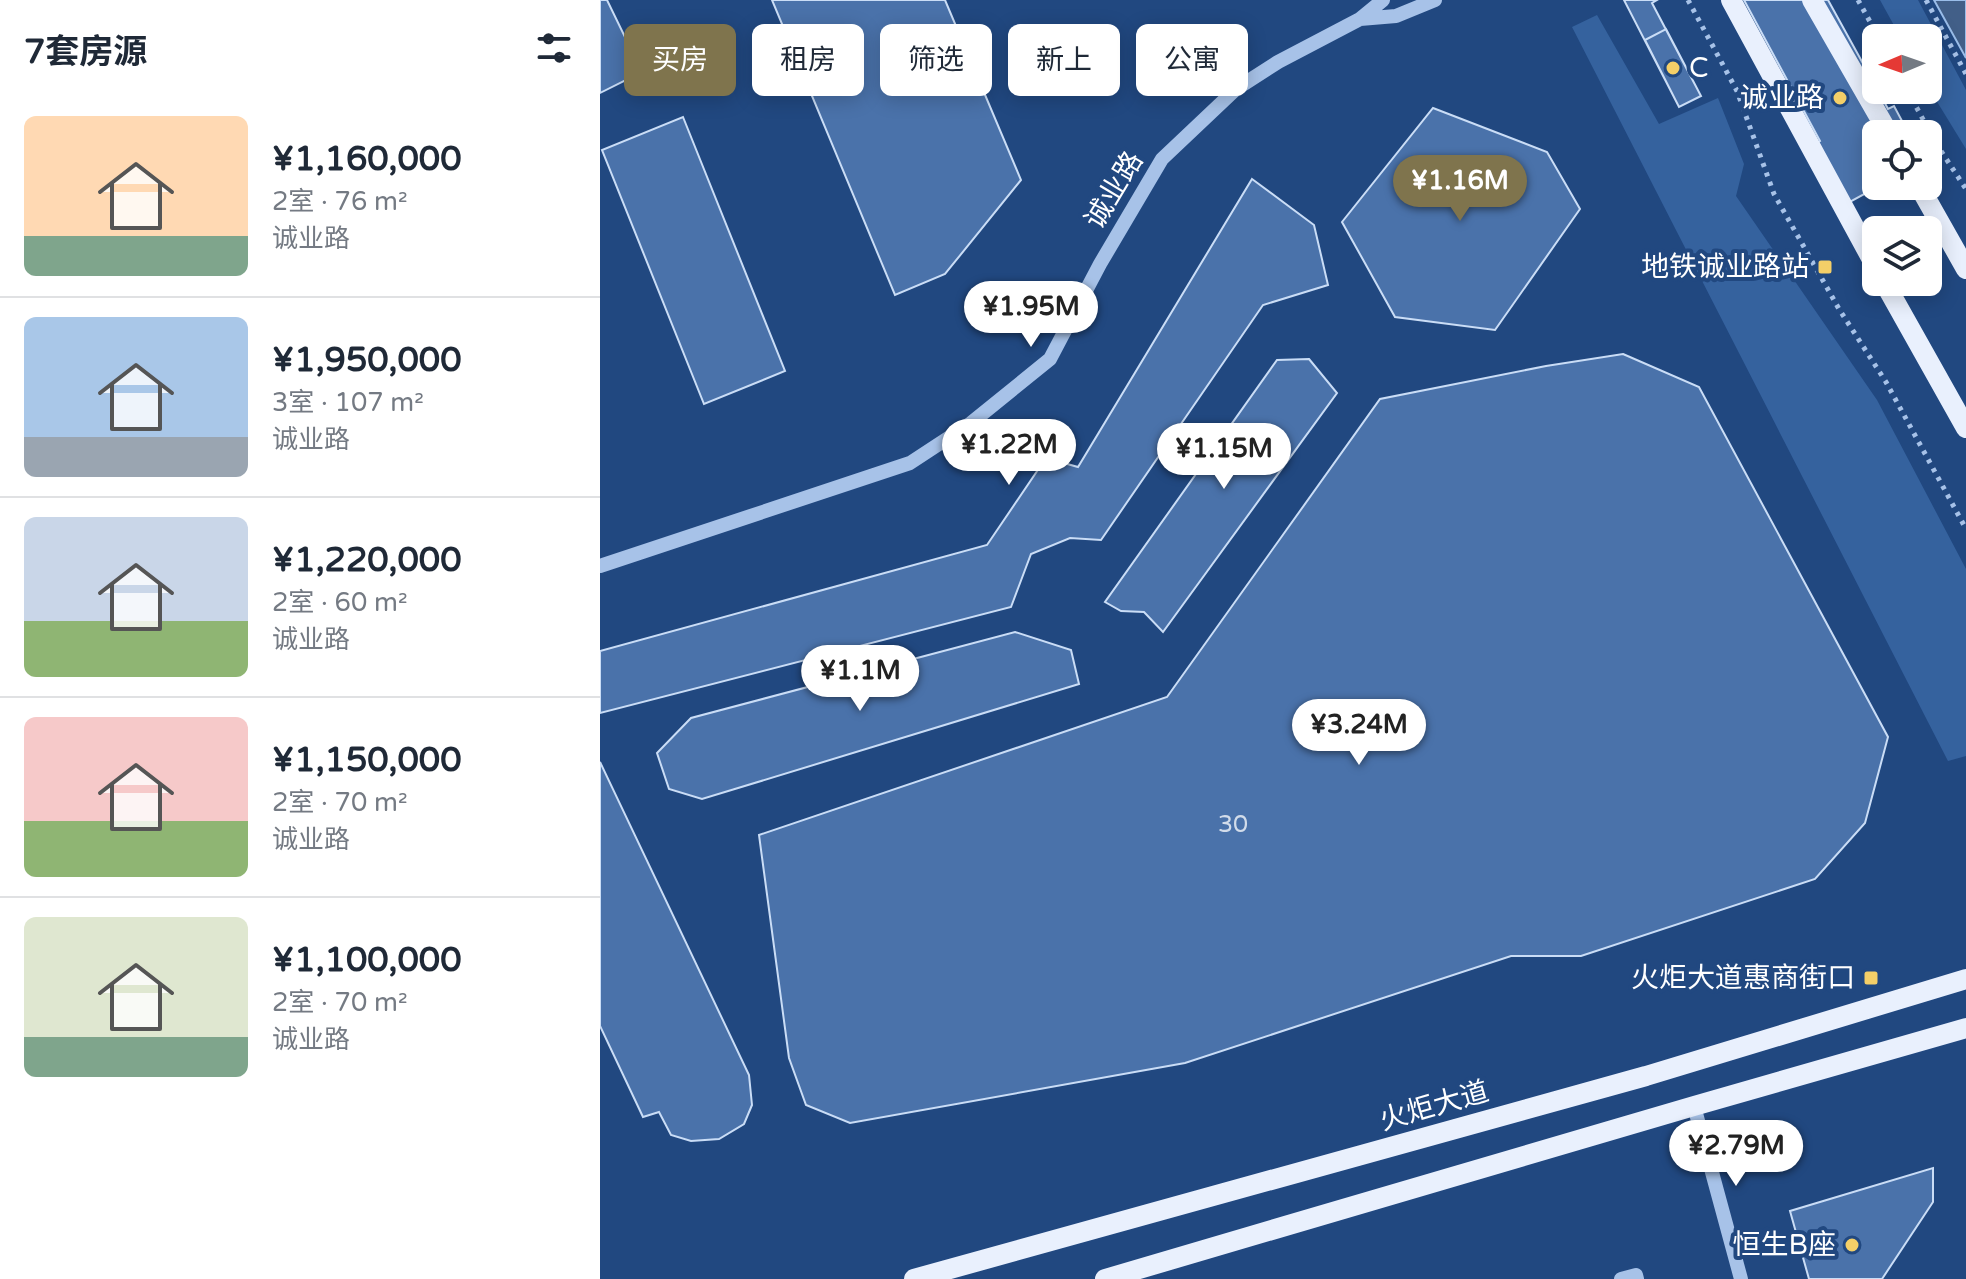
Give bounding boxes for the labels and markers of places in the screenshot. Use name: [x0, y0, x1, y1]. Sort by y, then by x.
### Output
place label: C: [1689, 51, 1708, 85]
marker: C: [1664, 59, 1682, 77]
place label: 诚业路: [1740, 81, 1824, 115]
marker: 诚业路: [1831, 89, 1849, 107]
pin: ¥1.16M: [1395, 155, 1525, 223]
place label: 地铁诚业路站: [1641, 250, 1809, 284]
marker: 地铁诚业路站: [1816, 258, 1834, 276]
pin: ¥1.95M: [966, 281, 1096, 349]
pin: ¥1.22M: [944, 419, 1074, 487]
pin: ¥1.15M: [1159, 423, 1289, 491]
pin: ¥1.1M: [804, 645, 916, 713]
pin: ¥3.24M: [1294, 699, 1424, 767]
place label: 火炬大道惠商街口: [1631, 961, 1855, 995]
marker: 火炬大道惠商街口: [1862, 969, 1880, 987]
pin: ¥2.79M: [1671, 1120, 1801, 1188]
place label: 恒生B座: [1733, 1228, 1836, 1262]
marker: 恒生B座: [1843, 1236, 1861, 1254]

